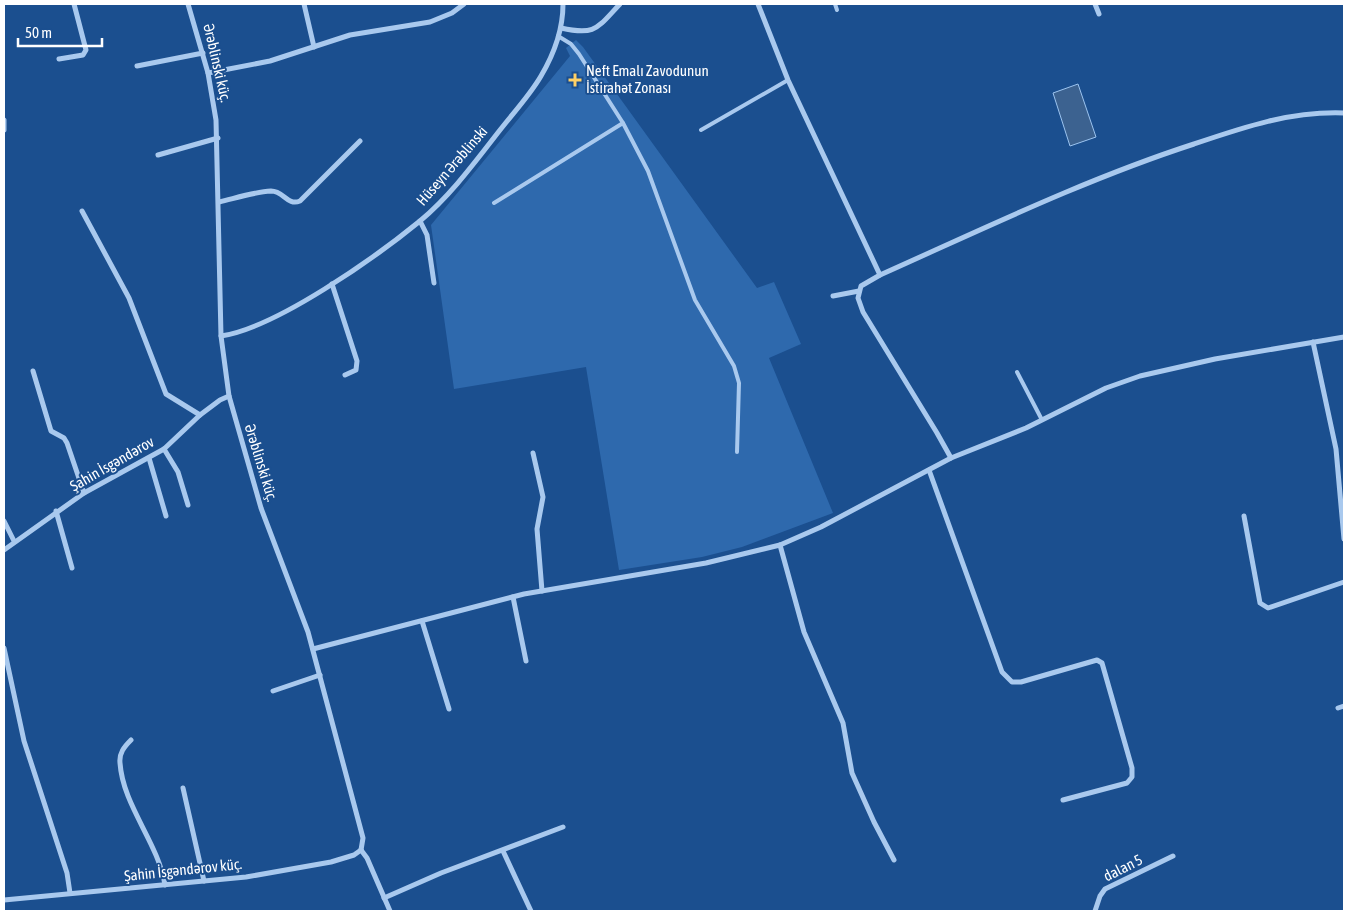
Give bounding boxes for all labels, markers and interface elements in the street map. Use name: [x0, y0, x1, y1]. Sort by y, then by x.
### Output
scale bar: [18, 15, 101, 47]
street label: Ərəblinski küç.: [200, 22, 235, 104]
text: 50 m: [25, 24, 52, 41]
place label: Neft Emalı Zavodunun İstirahət Zonası: [586, 62, 709, 96]
marker: Neft Emalı Zavodunun İstirahət Zonası: [568, 73, 582, 87]
street label: Hüseyn Ərəblinski: [413, 123, 491, 209]
street label: Ərəblinski küç.: [242, 422, 281, 504]
street label: Şahin İsgəndərov: [67, 433, 157, 494]
street label: dalan 5: [1100, 851, 1145, 885]
street label: Şahin İsgəndərov küç.: [123, 855, 243, 884]

